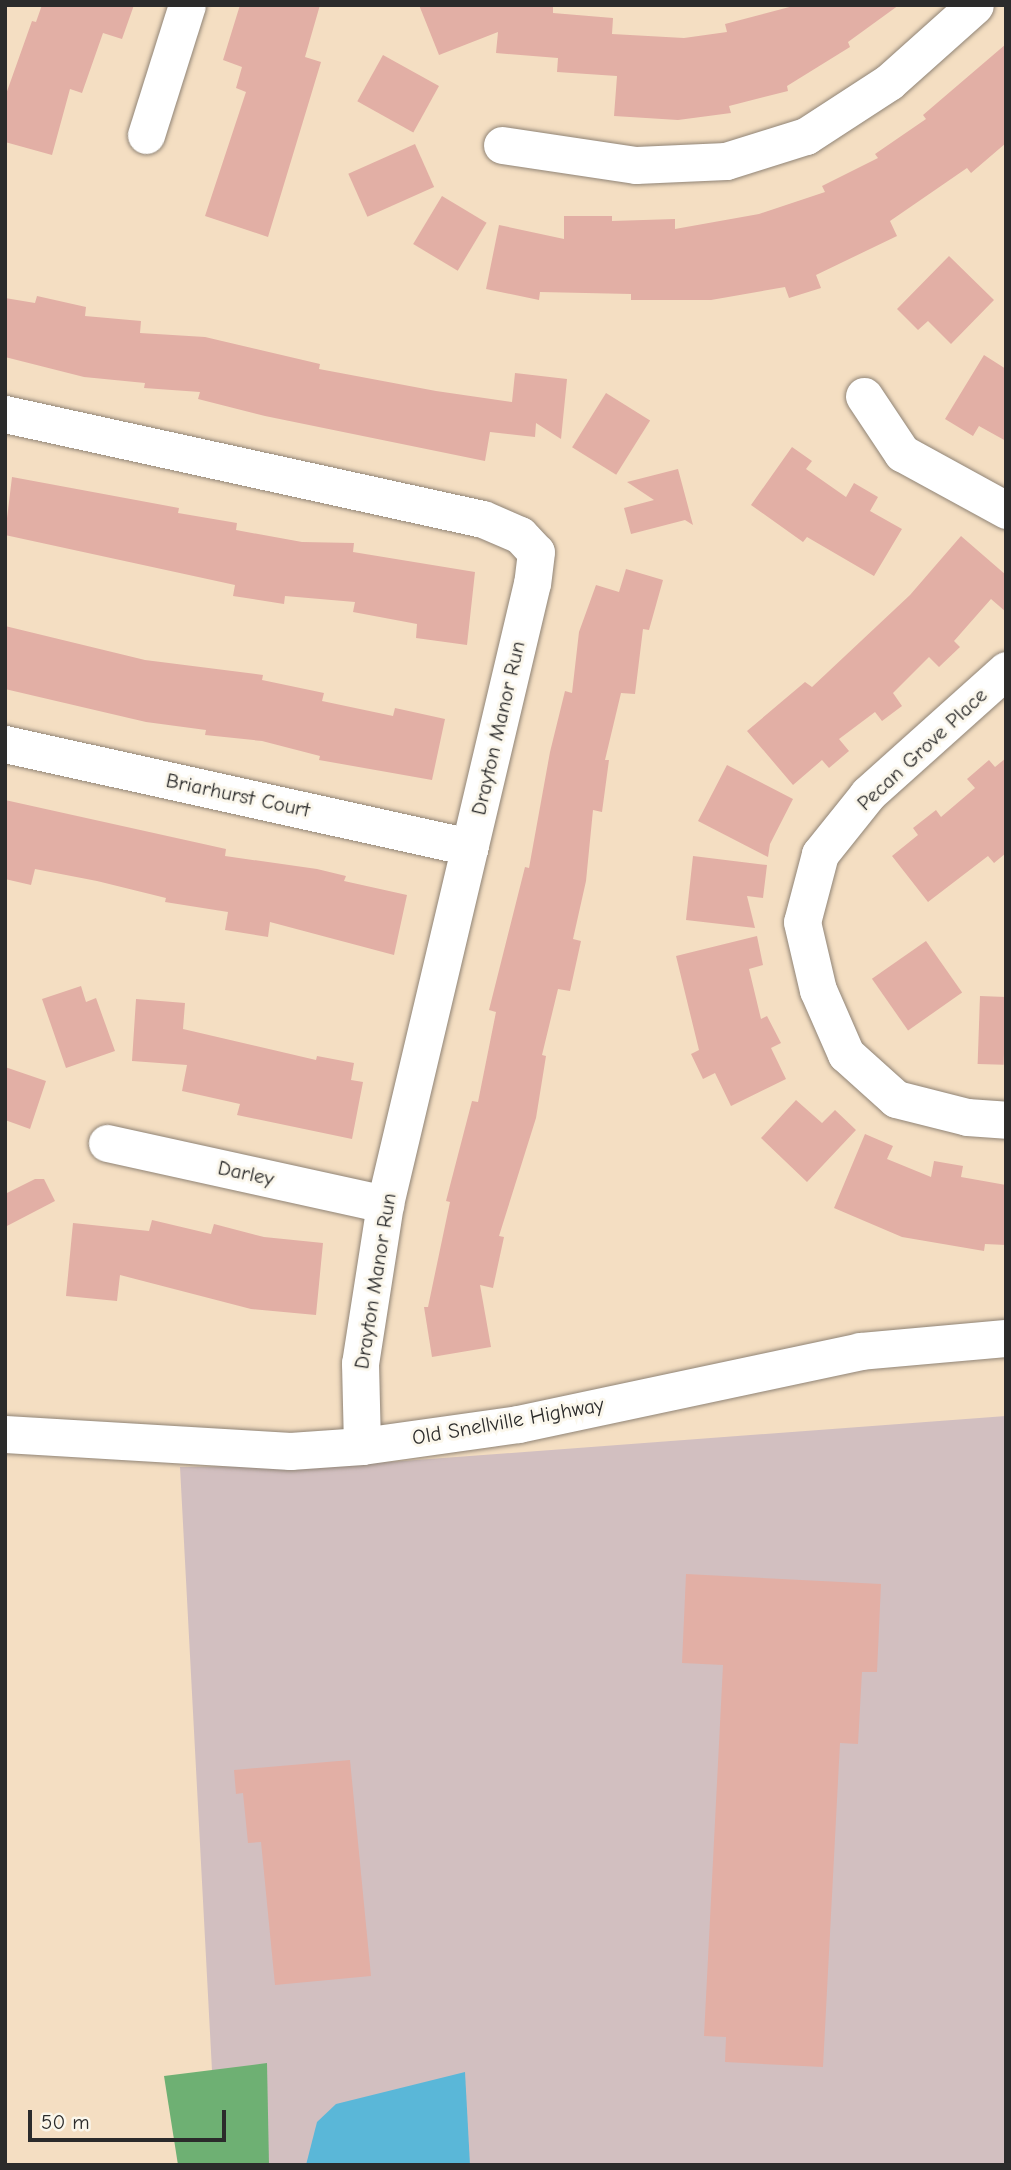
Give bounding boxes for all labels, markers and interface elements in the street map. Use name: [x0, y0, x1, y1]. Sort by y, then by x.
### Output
street label: Drayton Manor Run: [466, 639, 530, 817]
street label: Pecan Grove Place: [852, 682, 992, 816]
street label: Briarhurst Court: [164, 767, 312, 823]
street label: Darley: [216, 1155, 276, 1191]
street label: Drayton Manor Run: [349, 1191, 401, 1371]
street label: Old Snellville Highway: [410, 1392, 606, 1450]
scale bar: [32, 2096, 229, 2140]
text: 50 m: [41, 2110, 90, 2134]

